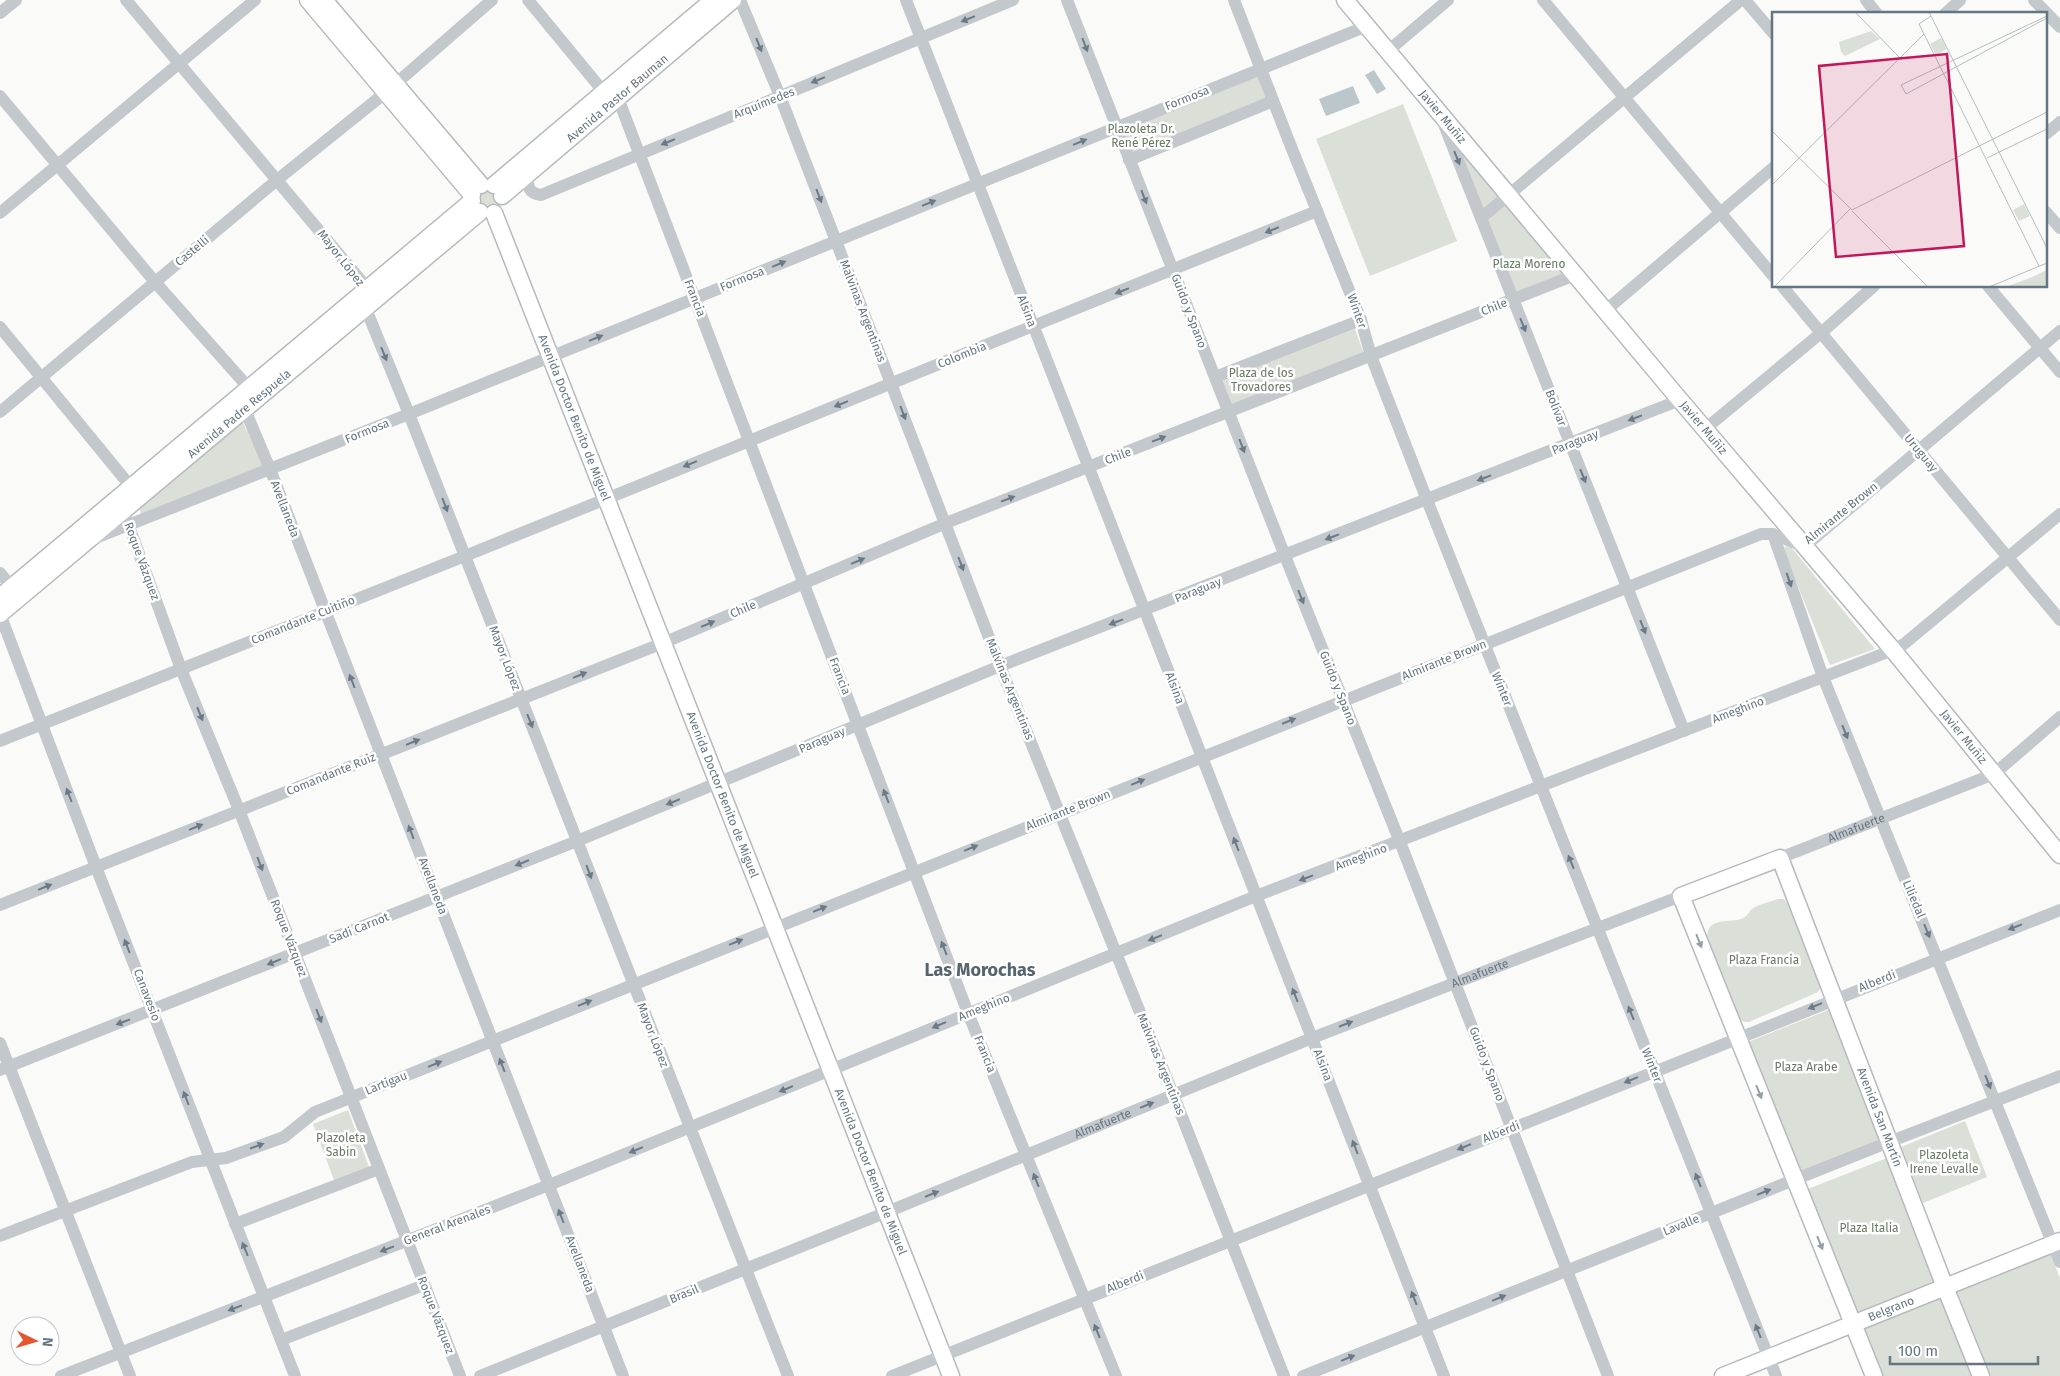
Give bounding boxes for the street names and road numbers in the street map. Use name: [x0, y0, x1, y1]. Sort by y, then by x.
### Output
street label: Avenida Pastor Bauman: [564, 51, 671, 145]
street label: Formosa: [1163, 83, 1211, 113]
street label: Arquímedes: [731, 84, 797, 122]
street label: Javier Muñiz: [1416, 87, 1469, 146]
street label: Mayor López: [315, 227, 367, 289]
street label: Castelli: [172, 233, 212, 269]
street label: Malvinas Argentinas: [837, 258, 889, 364]
street label: Formosa: [718, 264, 766, 294]
street label: Guido y Spano: [1168, 272, 1210, 350]
street label: Francia: [681, 277, 709, 319]
street label: Winter: [1344, 292, 1370, 330]
street label: Alsina: [1015, 293, 1039, 329]
street label: Chile: [1479, 295, 1509, 319]
street label: Avenida Doctor Benito de Miguel: [535, 333, 614, 503]
street label: Colombia: [936, 339, 988, 371]
street label: Avenida Padre Respuela: [185, 366, 294, 461]
street label: Bolívar: [1542, 388, 1570, 429]
street label: Javier Muñiz: [1677, 398, 1730, 457]
street label: Formosa: [343, 416, 391, 446]
street label: Paraguay: [1550, 427, 1600, 457]
street label: Uruguay: [1901, 431, 1941, 475]
street label: Chile: [1103, 445, 1133, 467]
street label: Avellaneda: [268, 478, 302, 540]
street label: Almirante Brown: [1802, 479, 1880, 547]
street label: Roque Vázquez: [121, 520, 163, 602]
street label: Paraguay: [1173, 574, 1223, 606]
street label: Comandante Cuitiño: [249, 593, 357, 647]
street label: Chile: [728, 597, 758, 621]
street label: Mayor López: [486, 624, 524, 692]
street label: Malvinas Argentinas: [983, 636, 1037, 742]
street label: Almirante Brown: [1400, 637, 1488, 683]
street label: Guido y Spano: [1317, 649, 1359, 727]
street label: Francia: [826, 655, 854, 697]
street label: Alsina: [1163, 670, 1187, 706]
street label: Winter: [1489, 670, 1515, 708]
street label: Ameghino: [1710, 694, 1766, 726]
street label: Javier Muñiz: [1937, 707, 1990, 767]
street label: Avenida Doctor Benito de Miguel: [684, 709, 762, 880]
street label: Paraguay: [797, 724, 847, 756]
street label: Comandante Ruiz: [284, 750, 378, 798]
street label: Almirante Brown: [1024, 787, 1112, 833]
street label: Almafuerte: [1826, 811, 1887, 846]
street label: Ameghino: [1333, 841, 1389, 873]
street label: Avellaneda: [416, 855, 450, 917]
street label: Liliedal: [1900, 878, 1928, 921]
street label: Roque Vázquez: [268, 897, 310, 979]
street label: Sadi Carnot: [327, 909, 391, 946]
street label: Almafuerte: [1449, 956, 1511, 991]
street label: Canavesio: [131, 967, 163, 1023]
street label: Alberdi: [1856, 967, 1898, 995]
street label: Ameghino: [956, 990, 1012, 1024]
street label: Mayor López: [634, 1001, 672, 1069]
street label: Malvinas Argentinas: [1134, 1011, 1188, 1117]
street label: Guido y Spano: [1466, 1025, 1508, 1103]
street label: Francia: [971, 1033, 999, 1075]
street label: Winter: [1639, 1046, 1665, 1084]
street label: Alsina: [1311, 1047, 1335, 1083]
street label: Avenida San Martín: [1854, 1065, 1905, 1169]
street label: Lartigau: [363, 1068, 409, 1098]
street label: Avenida Doctor Benito de Miguel: [832, 1086, 910, 1257]
street label: Almafuerte: [1072, 1106, 1133, 1142]
street label: Alberdi: [1480, 1118, 1522, 1146]
street label: General Arenales: [402, 1202, 493, 1248]
street label: Lavalle: [1661, 1211, 1701, 1239]
street label: Avellaneda: [563, 1233, 597, 1295]
street label: Alberdi: [1104, 1268, 1146, 1296]
street label: Roque Vázquez: [415, 1274, 457, 1356]
street label: Brasil: [667, 1282, 701, 1306]
street label: Belgrano: [1866, 1293, 1916, 1324]

